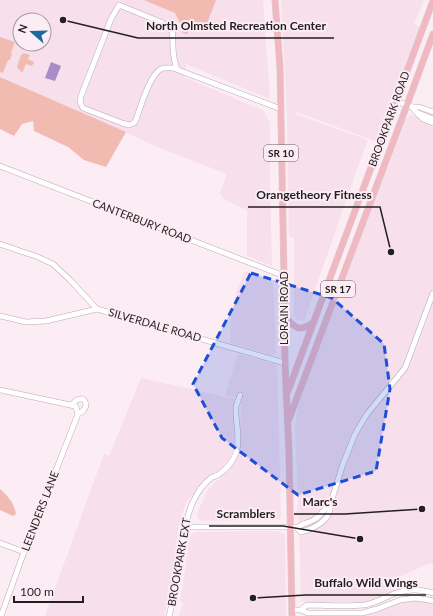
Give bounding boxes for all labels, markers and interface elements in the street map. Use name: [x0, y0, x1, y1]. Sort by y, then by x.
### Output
north arrow: [12, 12, 52, 52]
callout: North Olmsted Recreation Center: [138, 14, 334, 38]
text: North Olmsted Recreation Center: [146, 18, 326, 33]
text: N: [15, 22, 30, 35]
street label: BROOKPARK ROAD: [365, 69, 412, 168]
road number: SR 10: [264, 145, 298, 161]
callout: Orangetheory Fitness: [248, 183, 380, 207]
text: Orangetheory Fitness: [256, 187, 372, 202]
street label: CANTERBURY ROAD: [91, 196, 194, 245]
street label: LORAIN ROAD: [277, 271, 290, 345]
road number: SR 17: [321, 281, 355, 297]
street label: SILVERDALE ROAD: [107, 305, 203, 344]
street label: LEENDERS LANE: [18, 469, 61, 553]
callout: Marc's: [294, 490, 345, 514]
text: Marc's: [302, 494, 338, 509]
callout: Scramblers: [209, 502, 283, 526]
text: Scramblers: [217, 506, 275, 521]
street label: BROOKPARK EXT: [164, 516, 193, 607]
callout: Buffalo Wild Wings: [306, 571, 426, 595]
text: Buffalo Wild Wings: [314, 575, 418, 590]
scale bar: [14, 578, 83, 604]
text: 100 m: [20, 584, 54, 599]

